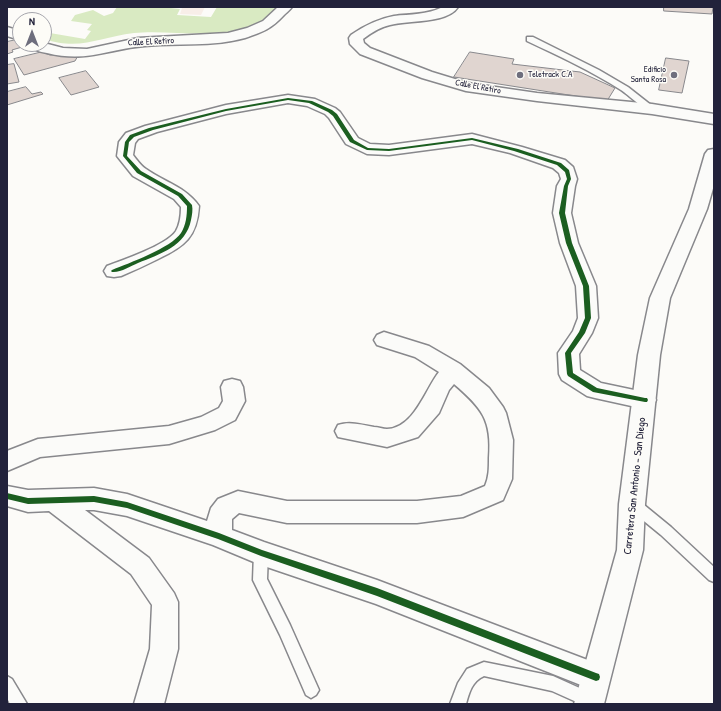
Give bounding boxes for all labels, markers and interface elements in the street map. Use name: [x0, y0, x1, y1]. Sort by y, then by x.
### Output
north arrow: [12, 12, 52, 52]
text: N: [29, 14, 35, 28]
street label: Calle El Retiro: [128, 35, 174, 49]
place label: Edificio Santa Rosa: [631, 65, 666, 86]
marker: Teletrack C.A: [515, 70, 525, 80]
place label: Teletrack C.A: [528, 70, 572, 80]
marker: Edificio Santa Rosa: [669, 70, 679, 80]
street label: Calle El Retiro: [454, 77, 502, 97]
street label: Carretera San Antonio - San Diego: [621, 417, 649, 555]

